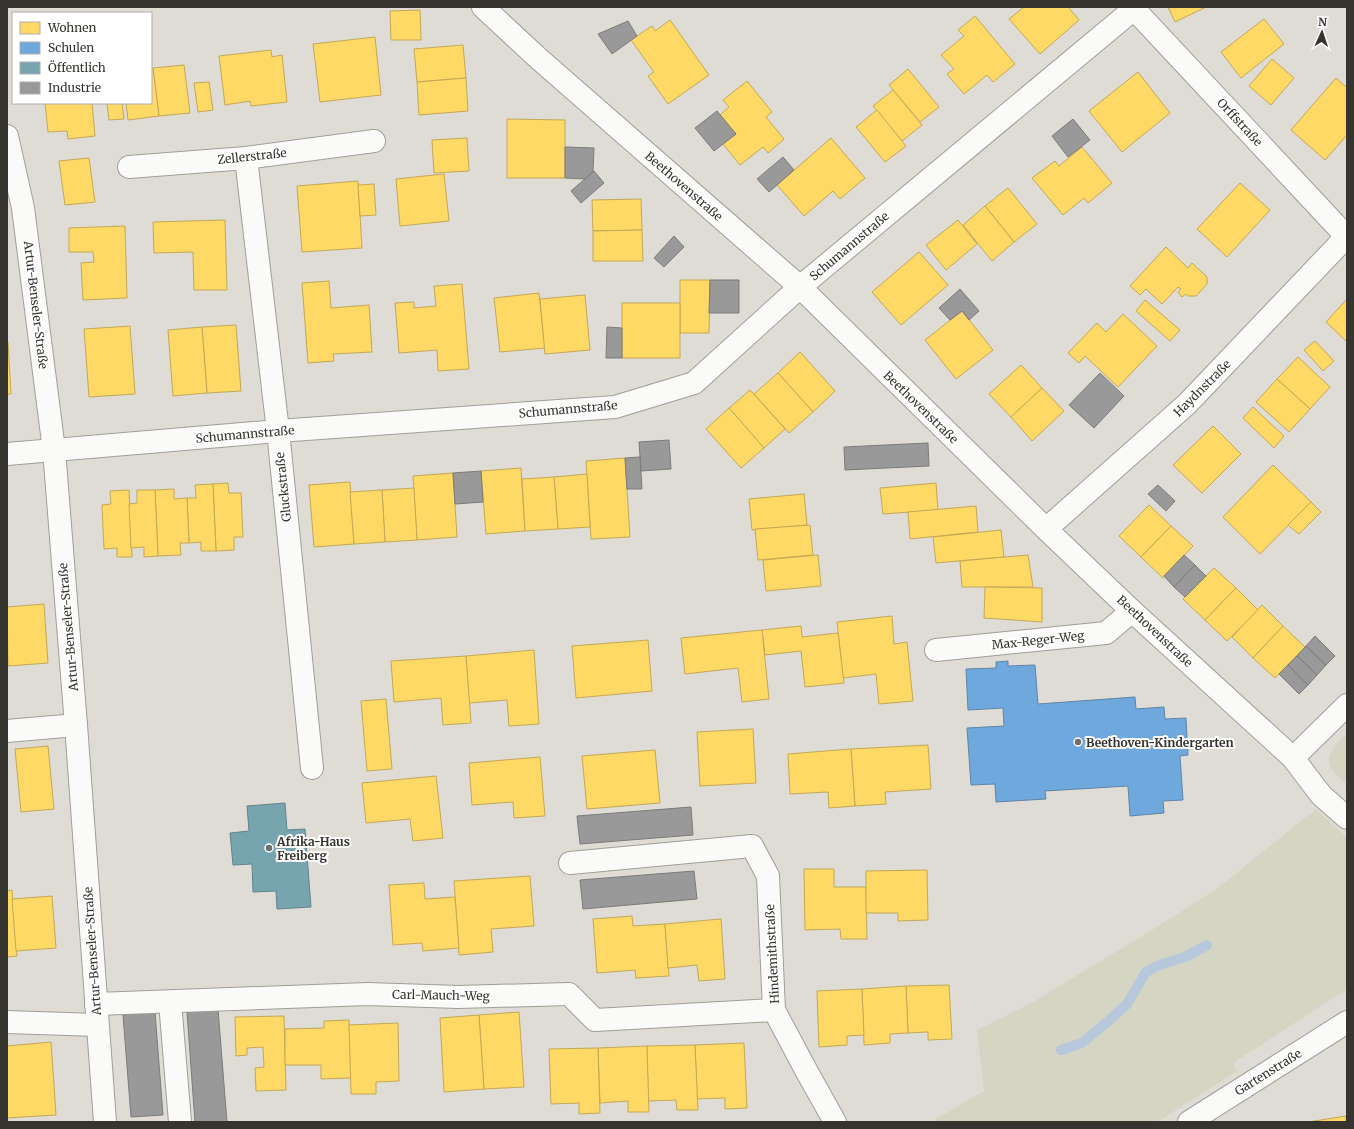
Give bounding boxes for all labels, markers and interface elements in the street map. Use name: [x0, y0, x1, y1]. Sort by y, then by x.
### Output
legend: [12, 12, 152, 104]
north arrow: [1302, 12, 1342, 52]
text: N: [1318, 15, 1328, 29]
text: Wohnen: [47, 20, 96, 35]
text: Schulen: [48, 40, 94, 55]
text: Öffentlich: [48, 60, 106, 75]
text: Industrie: [48, 80, 101, 95]
street label: Orffstraße: [1214, 95, 1266, 149]
street label: Zellerstraße: [217, 145, 287, 167]
street label: Beethovenstraße: [642, 148, 726, 224]
street label: Schumannstraße: [806, 208, 892, 284]
street label: Artur-Benseler-Straße: [21, 239, 51, 370]
street label: Haydnstraße: [1170, 356, 1234, 420]
street label: Beethovenstraße: [880, 368, 962, 446]
street label: Schumannstraße: [518, 397, 618, 421]
street label: Schumannstraße: [195, 422, 295, 446]
street label: Gluckstraße: [272, 451, 294, 523]
street label: Artur-Benseler-Straße: [55, 562, 81, 693]
street label: Beethovenstraße: [1114, 592, 1196, 670]
street label: Max-Reger-Weg: [991, 628, 1086, 652]
place label: Beethoven-Kindergarten: [1086, 735, 1234, 750]
marker: Beethoven-Kindergarten: [1073, 737, 1083, 747]
place label: Afrika-Haus Freiberg: [276, 834, 350, 863]
marker: Afrika-Haus Freiberg: [264, 843, 274, 853]
street label: Artur-Benseler-Straße: [80, 886, 104, 1017]
street label: Hindemithstraße: [762, 904, 782, 1004]
street label: Carl-Mauch-Weg: [392, 987, 491, 1003]
street label: Gartenstraße: [1232, 1046, 1304, 1098]

